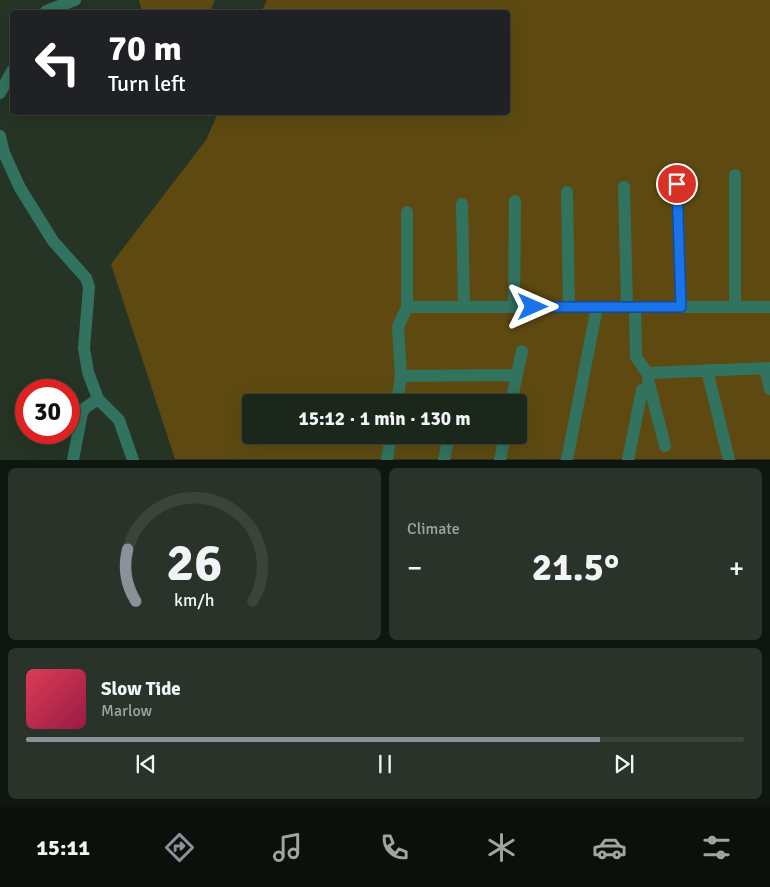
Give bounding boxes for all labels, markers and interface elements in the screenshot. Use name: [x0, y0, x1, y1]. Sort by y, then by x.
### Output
text: 70 m: [108, 27, 182, 70]
icon: left: [25, 30, 90, 95]
text: Turn left: [108, 70, 186, 97]
pin: [656, 163, 698, 205]
icon: arrive: [663, 170, 691, 198]
position arrow: [506, 280, 558, 332]
speed limit sign: 30: [15, 379, 80, 444]
text: 15:12 · 1 min · 130 m: [298, 407, 471, 431]
text: Climate: [407, 519, 460, 539]
text: 26: [166, 531, 223, 595]
text: 21.5°: [532, 544, 619, 591]
text: −: [407, 551, 422, 585]
text: +: [729, 551, 744, 585]
text: km/h: [174, 589, 215, 611]
text: Slow Tide: [101, 677, 181, 701]
text: Marlow: [101, 701, 152, 721]
icon: previous: [132, 750, 160, 778]
icon: pause: [371, 750, 399, 778]
icon: next: [610, 750, 638, 778]
icon: directions: [162, 830, 197, 865]
icon: music: [270, 830, 305, 865]
icon: phone: [377, 830, 412, 865]
icon: climate: [484, 830, 519, 865]
icon: car: [592, 830, 627, 865]
icon: filters: [699, 830, 734, 865]
text: 15:11: [36, 834, 90, 861]

